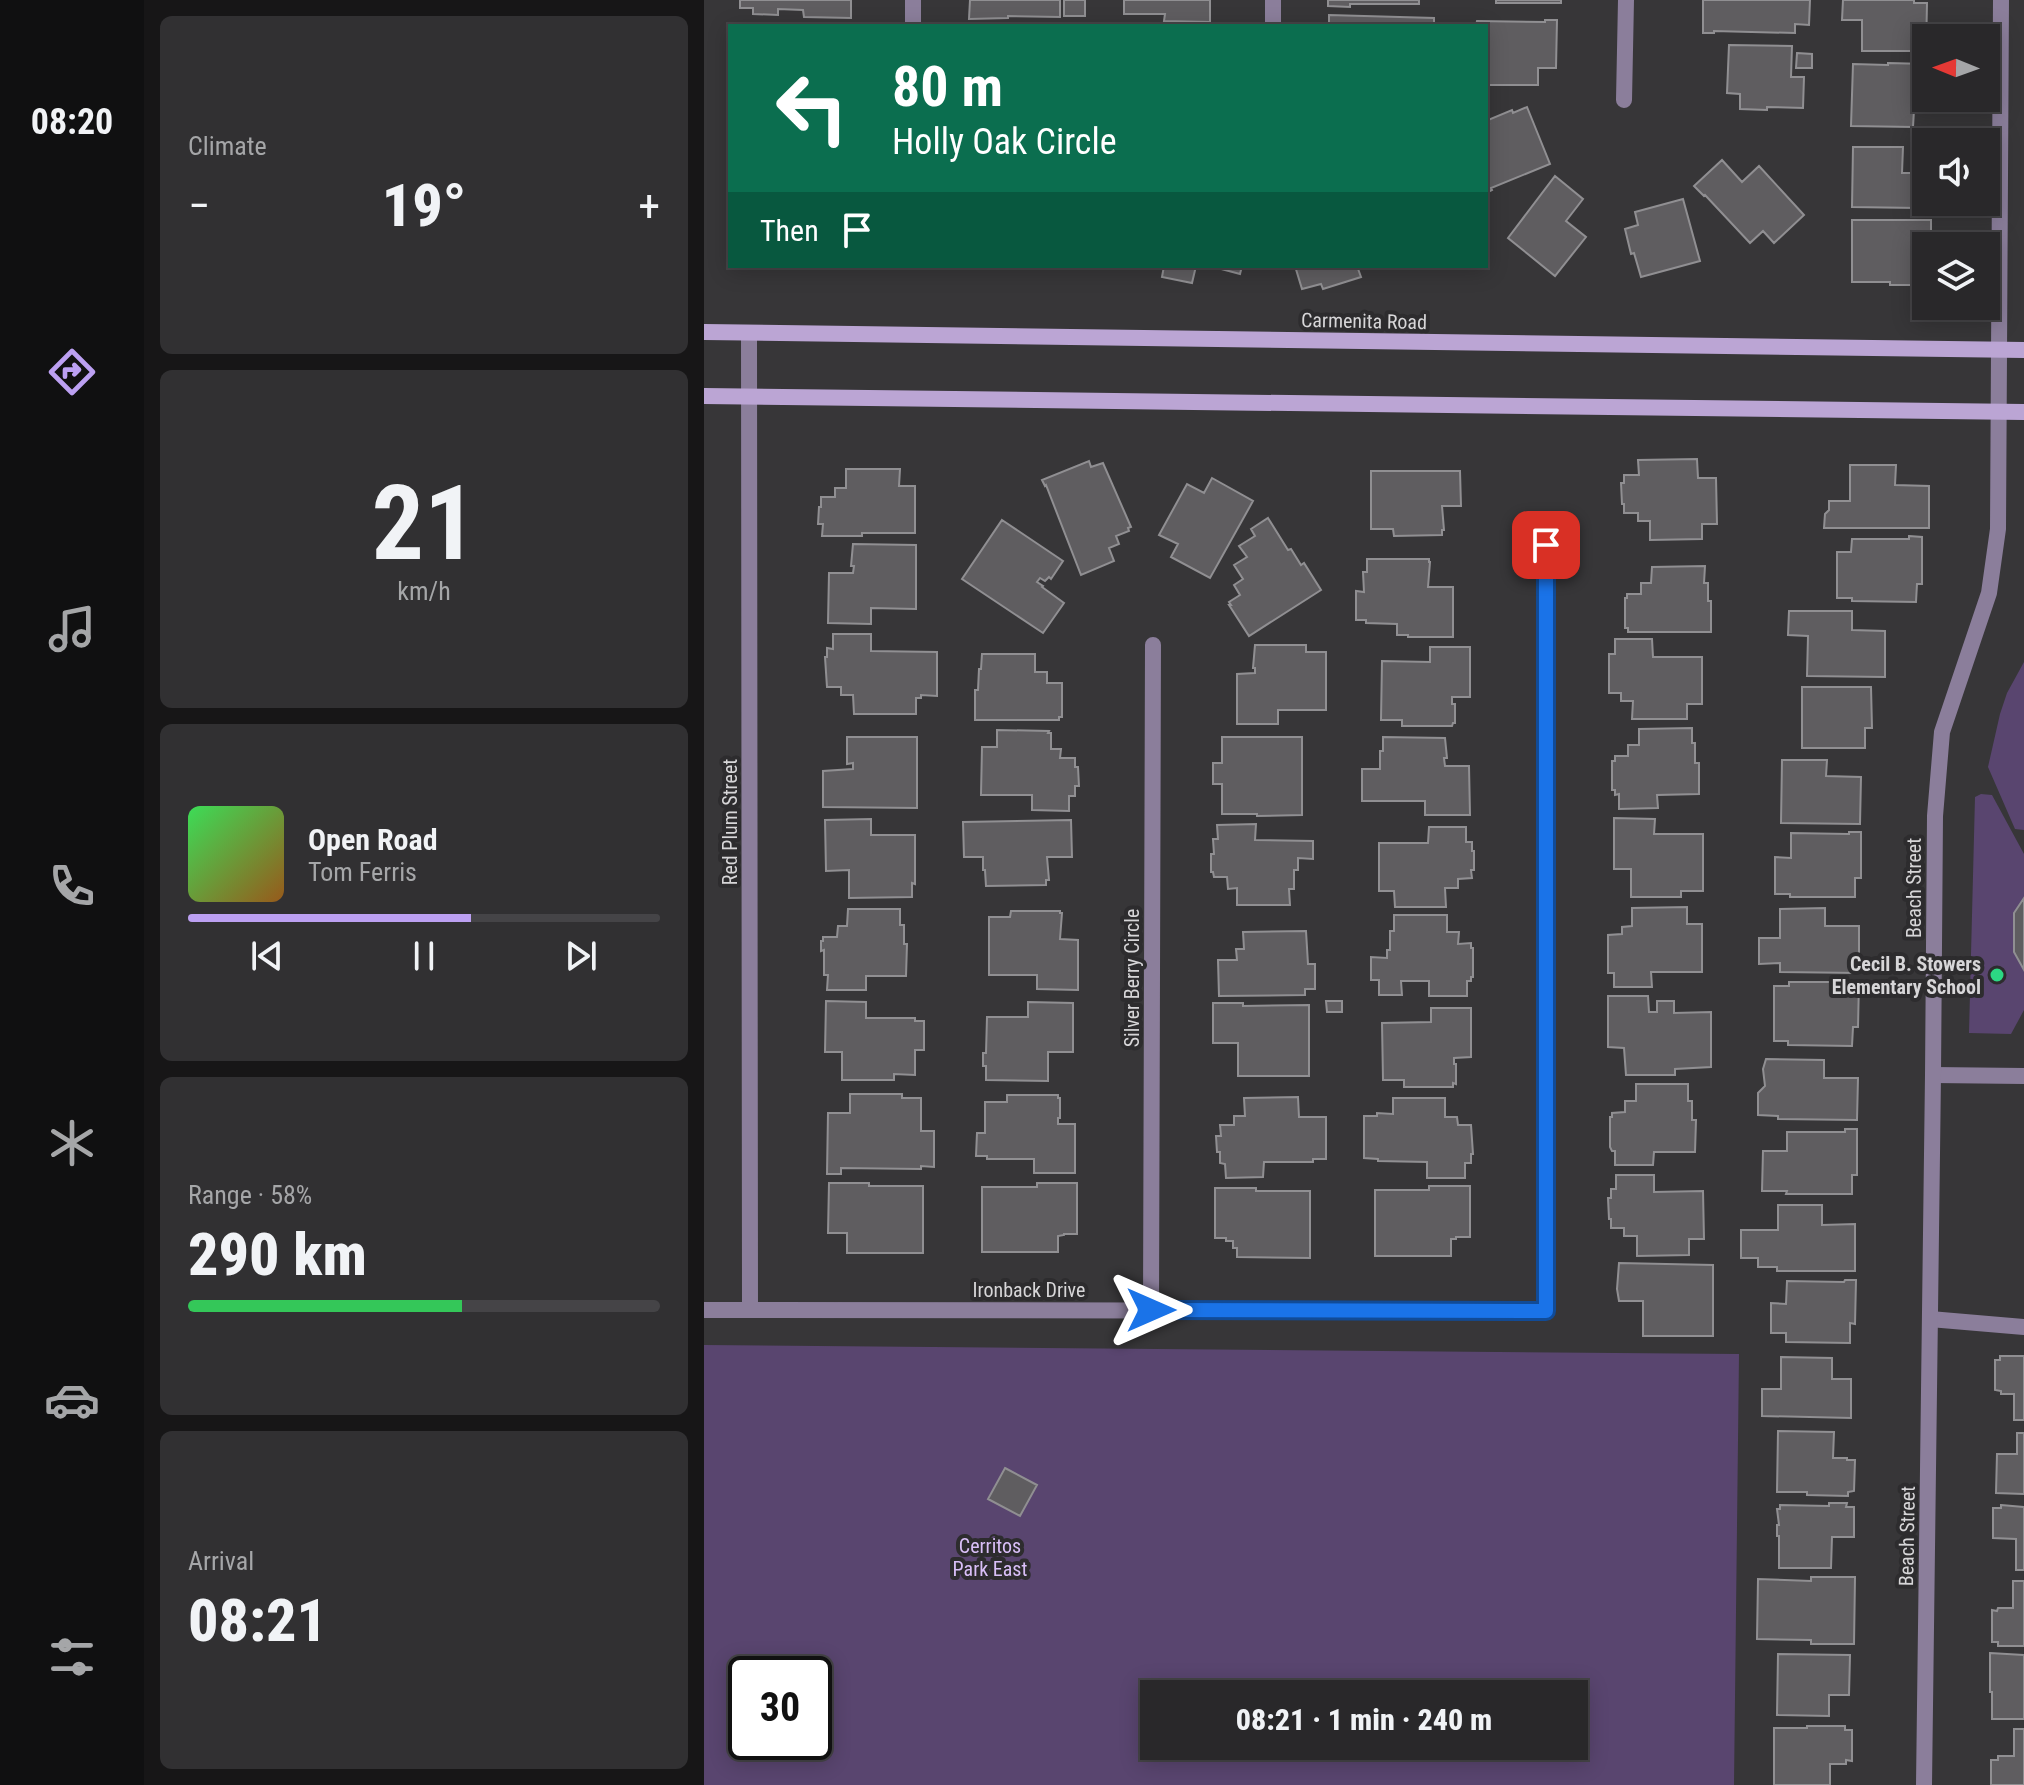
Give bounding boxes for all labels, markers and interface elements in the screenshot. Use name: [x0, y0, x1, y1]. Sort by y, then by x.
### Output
north arrow: [1912, 24, 2000, 112]
map controls: [1912, 24, 2000, 320]
text: 80 m: [892, 54, 1003, 120]
icon: left: [760, 56, 864, 160]
text: 08:20: [31, 101, 113, 143]
text: Holly Oak Circle: [892, 121, 1117, 163]
button: sound: [1912, 128, 2000, 216]
text: Climate: [188, 131, 267, 161]
text: 19°: [382, 170, 466, 241]
text: −: [188, 180, 210, 232]
text: +: [638, 180, 660, 232]
icon: arrive: [835, 208, 879, 252]
text: Then: [760, 213, 819, 248]
button: layers: [1912, 232, 2000, 320]
street label: Carmenita Road: [1301, 308, 1427, 334]
icon: directions: [44, 344, 100, 400]
text: 21: [371, 463, 477, 584]
pin: [1512, 511, 1580, 579]
icon: arrive: [1524, 523, 1568, 567]
text: km/h: [397, 576, 451, 606]
icon: music: [44, 601, 100, 657]
street label: Red Plum Street: [718, 759, 742, 885]
text: Open Road: [308, 822, 438, 857]
street label: Beach Street: [1902, 838, 1926, 938]
text: Tom Ferris: [308, 857, 417, 887]
icon: phone: [44, 858, 100, 914]
street label: Silver Berry Circle: [1120, 909, 1144, 1047]
icon: previous: [245, 934, 289, 978]
icon: pause: [402, 934, 446, 978]
icon: next: [559, 934, 603, 978]
place label: Cecil B. Stowers Elementary School: [1832, 952, 1981, 999]
marker: Cecil B. Stowers Elementary School: [1988, 966, 2006, 984]
icon: climate: [44, 1115, 100, 1171]
text: Range · 58%: [188, 1180, 312, 1210]
text: 290 km: [188, 1219, 367, 1290]
position arrow: [1109, 1268, 1193, 1352]
street label: Ironback Drive: [973, 1278, 1085, 1302]
icon: car: [44, 1372, 100, 1428]
street label: Beach Street: [1894, 1486, 1920, 1586]
park label: Cerritos Park East: [953, 1534, 1027, 1581]
text: Arrival: [188, 1546, 254, 1576]
text: 08:21: [188, 1585, 327, 1656]
icon: filters: [44, 1629, 100, 1685]
speed limit sign: 30: [728, 1656, 832, 1760]
text: 08:21 · 1 min · 240 m: [1236, 1702, 1492, 1737]

